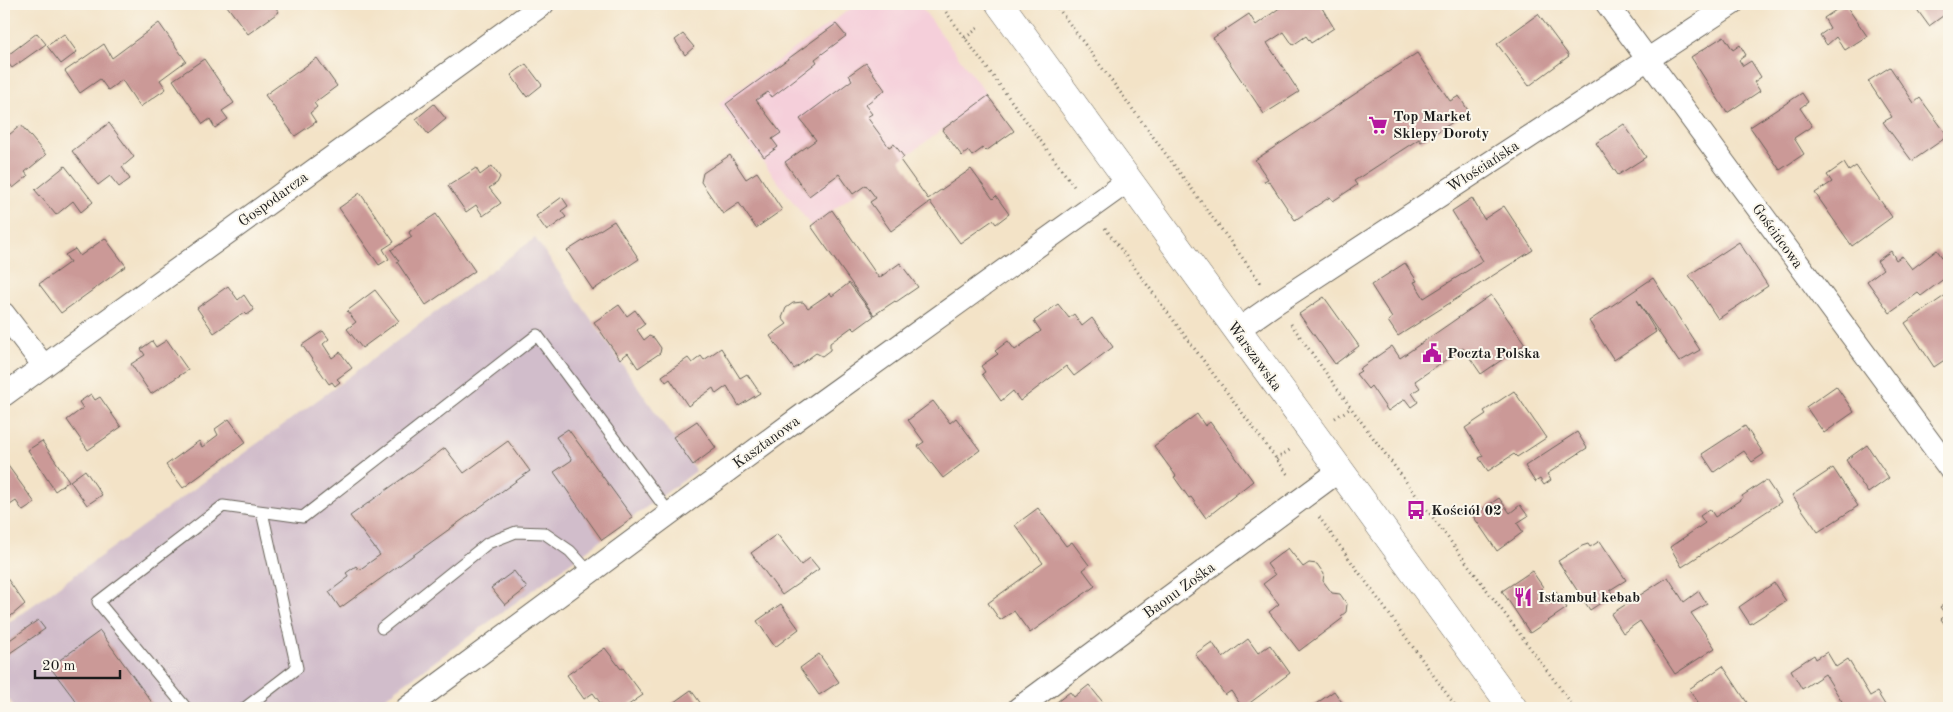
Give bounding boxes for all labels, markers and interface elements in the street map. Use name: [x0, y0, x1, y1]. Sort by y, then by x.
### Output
place label: Top Market Sklepy Doroty: [1393, 110, 1490, 142]
supermarket icon: Top Market Sklepy Doroty: [1367, 114, 1389, 136]
street label: Włościańska: [1445, 138, 1523, 196]
street label: Gospodarcza: [236, 170, 312, 230]
street label: Gościńcowa: [1748, 202, 1805, 272]
street label: Warszawska: [1224, 319, 1284, 395]
public building icon: Poczta Polska: [1421, 342, 1443, 364]
place label: Poczta Polska: [1447, 347, 1540, 362]
street label: Kasztanowa: [731, 414, 803, 472]
bus stop icon: Kościół 02: [1405, 499, 1427, 521]
place label: Kościół 02: [1431, 504, 1502, 519]
street label: Baonu Zośka: [1141, 560, 1219, 622]
restaurant icon: Istambuł kebab: [1512, 586, 1534, 608]
place label: Istambuł kebab: [1538, 591, 1640, 606]
scale bar: [35, 647, 120, 679]
text: 20 m: [42, 659, 76, 674]

